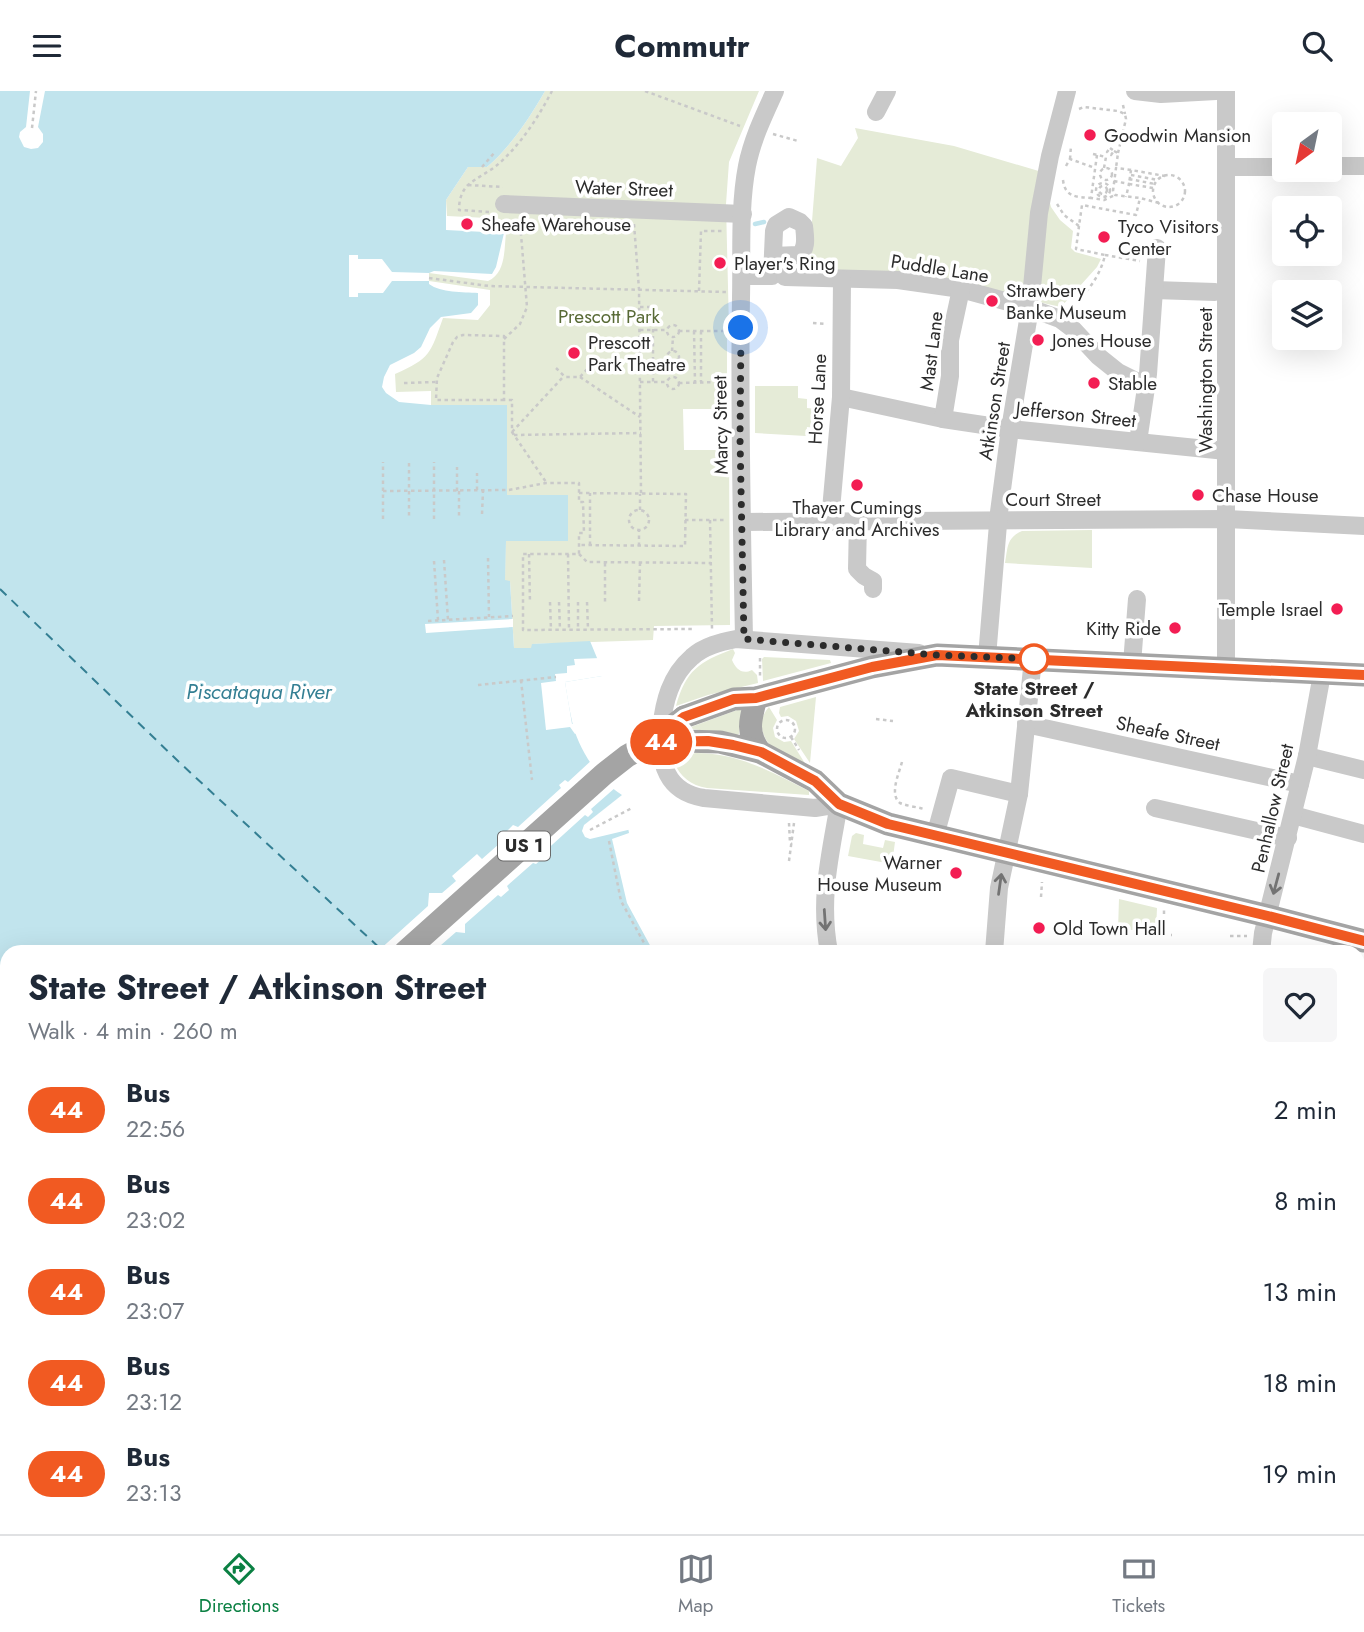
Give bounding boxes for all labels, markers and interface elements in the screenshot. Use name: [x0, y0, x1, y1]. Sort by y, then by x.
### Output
text: Commutr: [614, 23, 750, 69]
icon: menu: [28, 27, 66, 65]
icon: search: [1298, 27, 1336, 65]
north arrow: [1272, 112, 1342, 182]
map controls: [1272, 112, 1342, 350]
place label: Goodwin Mansion: [1104, 122, 1251, 149]
marker: Goodwin Mansion: [1082, 127, 1098, 143]
street label: Water Street: [575, 173, 674, 204]
button: locate: [1272, 196, 1342, 266]
place label: Sheafe Warehouse: [481, 211, 631, 238]
place label: Tyco Visitors Center: [1118, 213, 1219, 262]
marker: Sheafe Warehouse: [459, 216, 475, 232]
marker: Tyco Visitors Center: [1096, 229, 1112, 245]
street label: Puddle Lane: [889, 247, 991, 290]
place label: Player's Ring: [734, 250, 835, 277]
marker: Player's Ring: [712, 255, 728, 271]
place label: Strawbery Banke Museum: [1006, 277, 1127, 326]
button: layers: [1272, 280, 1342, 350]
marker: Strawbery Banke Museum: [984, 293, 1000, 309]
park label: Prescott Park: [558, 303, 661, 330]
street label: Washington Street: [1192, 307, 1219, 453]
your location: [723, 310, 758, 345]
street label: Mast Lane: [913, 310, 950, 392]
place label: Jones House: [1049, 327, 1152, 354]
place label: Prescott Park Theatre: [588, 329, 686, 378]
marker: Jones House: [1030, 332, 1046, 348]
street label: Atkinson Street: [972, 340, 1017, 462]
marker: Prescott Park Theatre: [566, 345, 582, 361]
street label: Horse Lane: [802, 353, 833, 445]
place label: Stable: [1108, 370, 1157, 397]
street label: Marcy Street: [706, 375, 735, 475]
marker: Stable: [1086, 375, 1102, 391]
street label: Jefferson Street: [1012, 394, 1138, 434]
marker: Thayer Cumings Library and Archives: [849, 477, 865, 493]
place label: Chase House: [1212, 482, 1319, 509]
street label: Court Street: [1005, 486, 1101, 513]
marker: Chase House: [1190, 487, 1206, 503]
place label: Thayer Cumings Library and Archives: [774, 494, 940, 543]
place label: Temple Israel: [1219, 596, 1323, 623]
marker: Temple Israel: [1329, 601, 1345, 617]
place label: Kitty Ride: [1086, 615, 1161, 642]
marker: Kitty Ride: [1167, 620, 1183, 636]
marker: State Street / Atkinson Street: [1019, 644, 1049, 674]
place label: State Street / Atkinson Street: [965, 675, 1102, 724]
water label: Piscataqua River: [186, 677, 333, 707]
street label: Sheafe Street: [1113, 709, 1223, 758]
line badge: 44: [630, 719, 692, 765]
text: 44: [644, 724, 678, 759]
street label: Penhallow Street: [1245, 741, 1301, 875]
road number: US 1: [498, 831, 550, 861]
place label: Warner House Museum: [817, 849, 942, 898]
marker: Warner House Museum: [948, 865, 964, 881]
one-way arrow: [1269, 872, 1282, 895]
one-way arrow: [994, 873, 1007, 896]
one-way arrow: [819, 908, 832, 931]
place label: Old Town Hall: [1053, 915, 1166, 942]
marker: Old Town Hall: [1031, 920, 1047, 936]
text: State Street / Atkinson Street: [28, 964, 486, 1011]
button: heart: [1263, 968, 1337, 1042]
text: Walk · 4 min · 260 m: [28, 1014, 238, 1048]
text: Bus: [126, 1074, 170, 1112]
text: 2 min: [1274, 1091, 1337, 1129]
text: 44: [50, 1092, 83, 1127]
text: 22:56: [126, 1112, 185, 1146]
text: Bus: [126, 1165, 170, 1203]
text: 8 min: [1274, 1182, 1337, 1220]
text: 44: [50, 1183, 83, 1218]
text: 23:02: [126, 1203, 185, 1237]
text: Bus: [126, 1256, 170, 1294]
text: 13 min: [1263, 1273, 1337, 1311]
text: 44: [50, 1274, 83, 1309]
text: 23:07: [126, 1294, 184, 1328]
text: Bus: [126, 1347, 170, 1385]
text: 18 min: [1263, 1364, 1337, 1402]
text: 44: [50, 1365, 83, 1400]
text: 23:12: [126, 1385, 182, 1419]
text: Bus: [126, 1438, 170, 1476]
text: 19 min: [1262, 1455, 1337, 1493]
text: 44: [50, 1456, 83, 1491]
text: 23:13: [126, 1476, 181, 1510]
tab: Directions: [199, 1550, 279, 1619]
tab: Map: [677, 1550, 715, 1619]
tab: Tickets: [1112, 1550, 1165, 1619]

